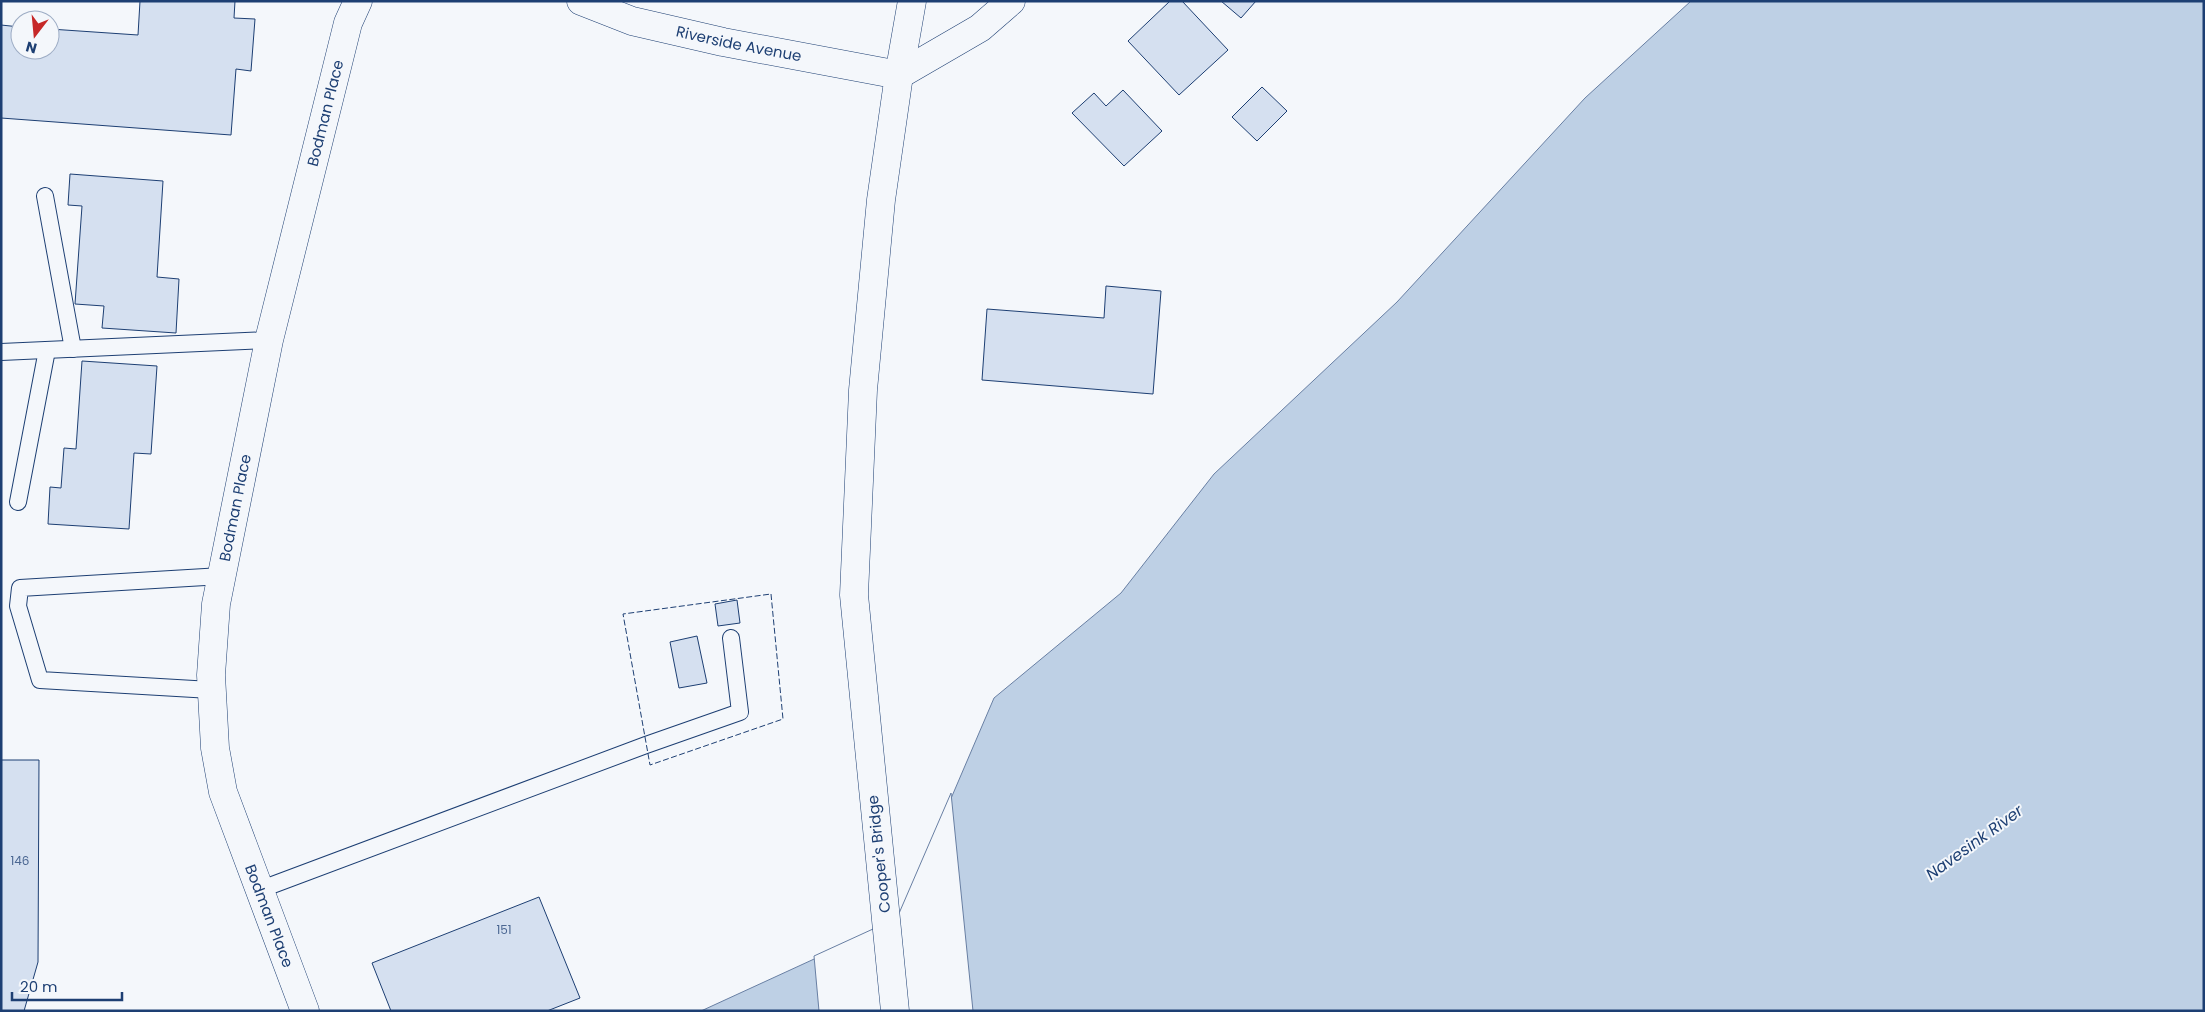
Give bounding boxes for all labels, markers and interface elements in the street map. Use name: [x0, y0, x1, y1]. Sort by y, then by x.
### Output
north arrow: [10, 10, 60, 60]
street label: Riverside Avenue: [674, 20, 803, 67]
text: N: [24, 36, 39, 59]
street label: Bodman Place: [302, 57, 348, 168]
street label: Bodman Place: [214, 452, 256, 563]
street label: Cooper's Bridge: [862, 794, 895, 914]
water label: Navesink River: [1921, 799, 2028, 886]
house number: 146: [10, 852, 30, 869]
street label: Bodman Place: [240, 861, 299, 970]
house number: 151: [496, 921, 512, 938]
scale bar: [12, 970, 122, 1002]
text: 20 m: [20, 976, 58, 997]

